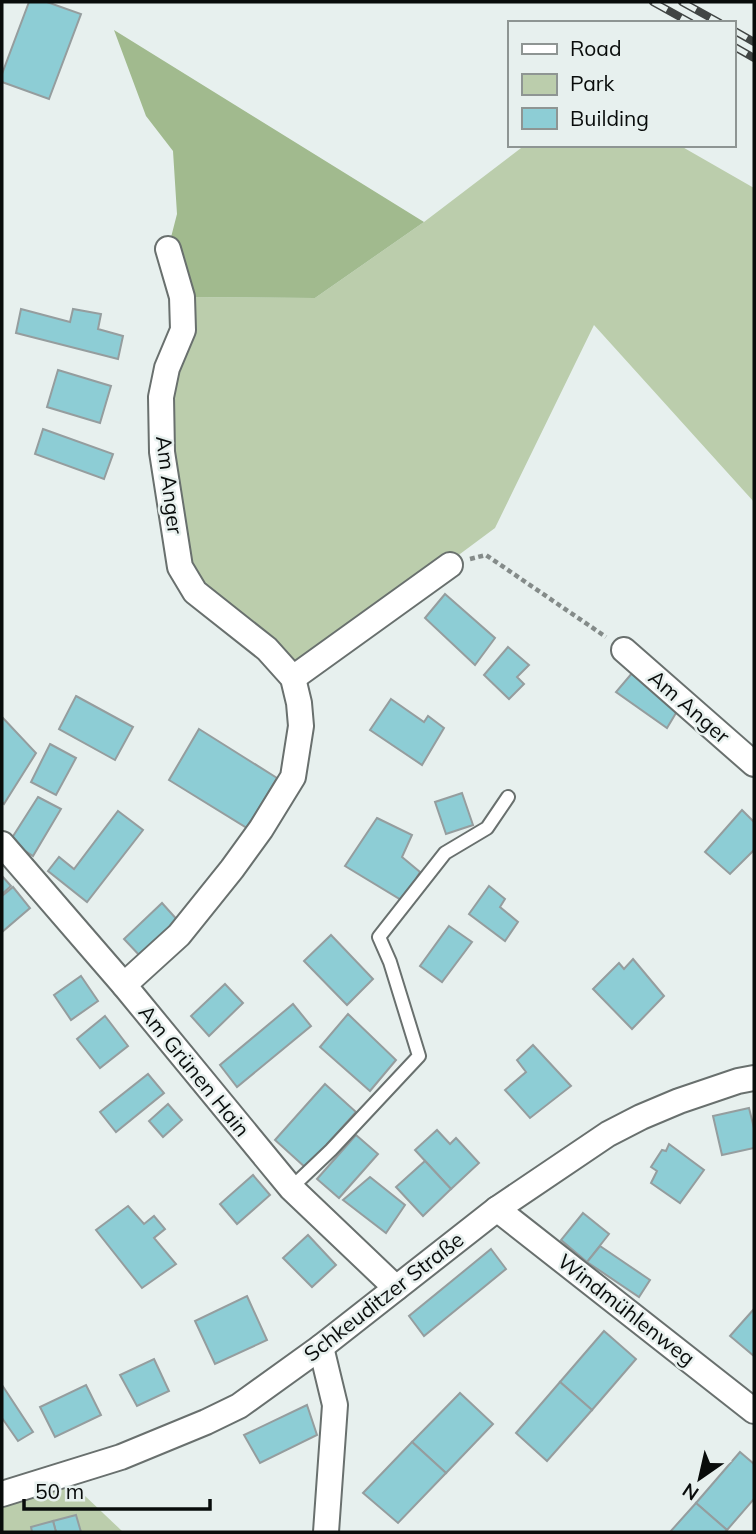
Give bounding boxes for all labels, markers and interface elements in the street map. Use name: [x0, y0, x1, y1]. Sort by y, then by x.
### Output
legend: [508, 21, 735, 147]
text: Road: [570, 35, 621, 61]
text: Park: [570, 70, 614, 96]
text: Building: [570, 105, 649, 131]
street label: Am Anger: [151, 434, 189, 536]
street label: Am Anger: [644, 664, 736, 749]
street label: Am Grünen Hain: [134, 999, 256, 1141]
street label: Schkeuditzer Straße: [298, 1226, 468, 1367]
street label: Windmühlenweg: [553, 1248, 700, 1371]
north arrow: [665, 1443, 735, 1513]
scale bar: [24, 1468, 210, 1512]
text: 50 m: [35, 1478, 84, 1504]
text: N: [678, 1478, 703, 1506]

